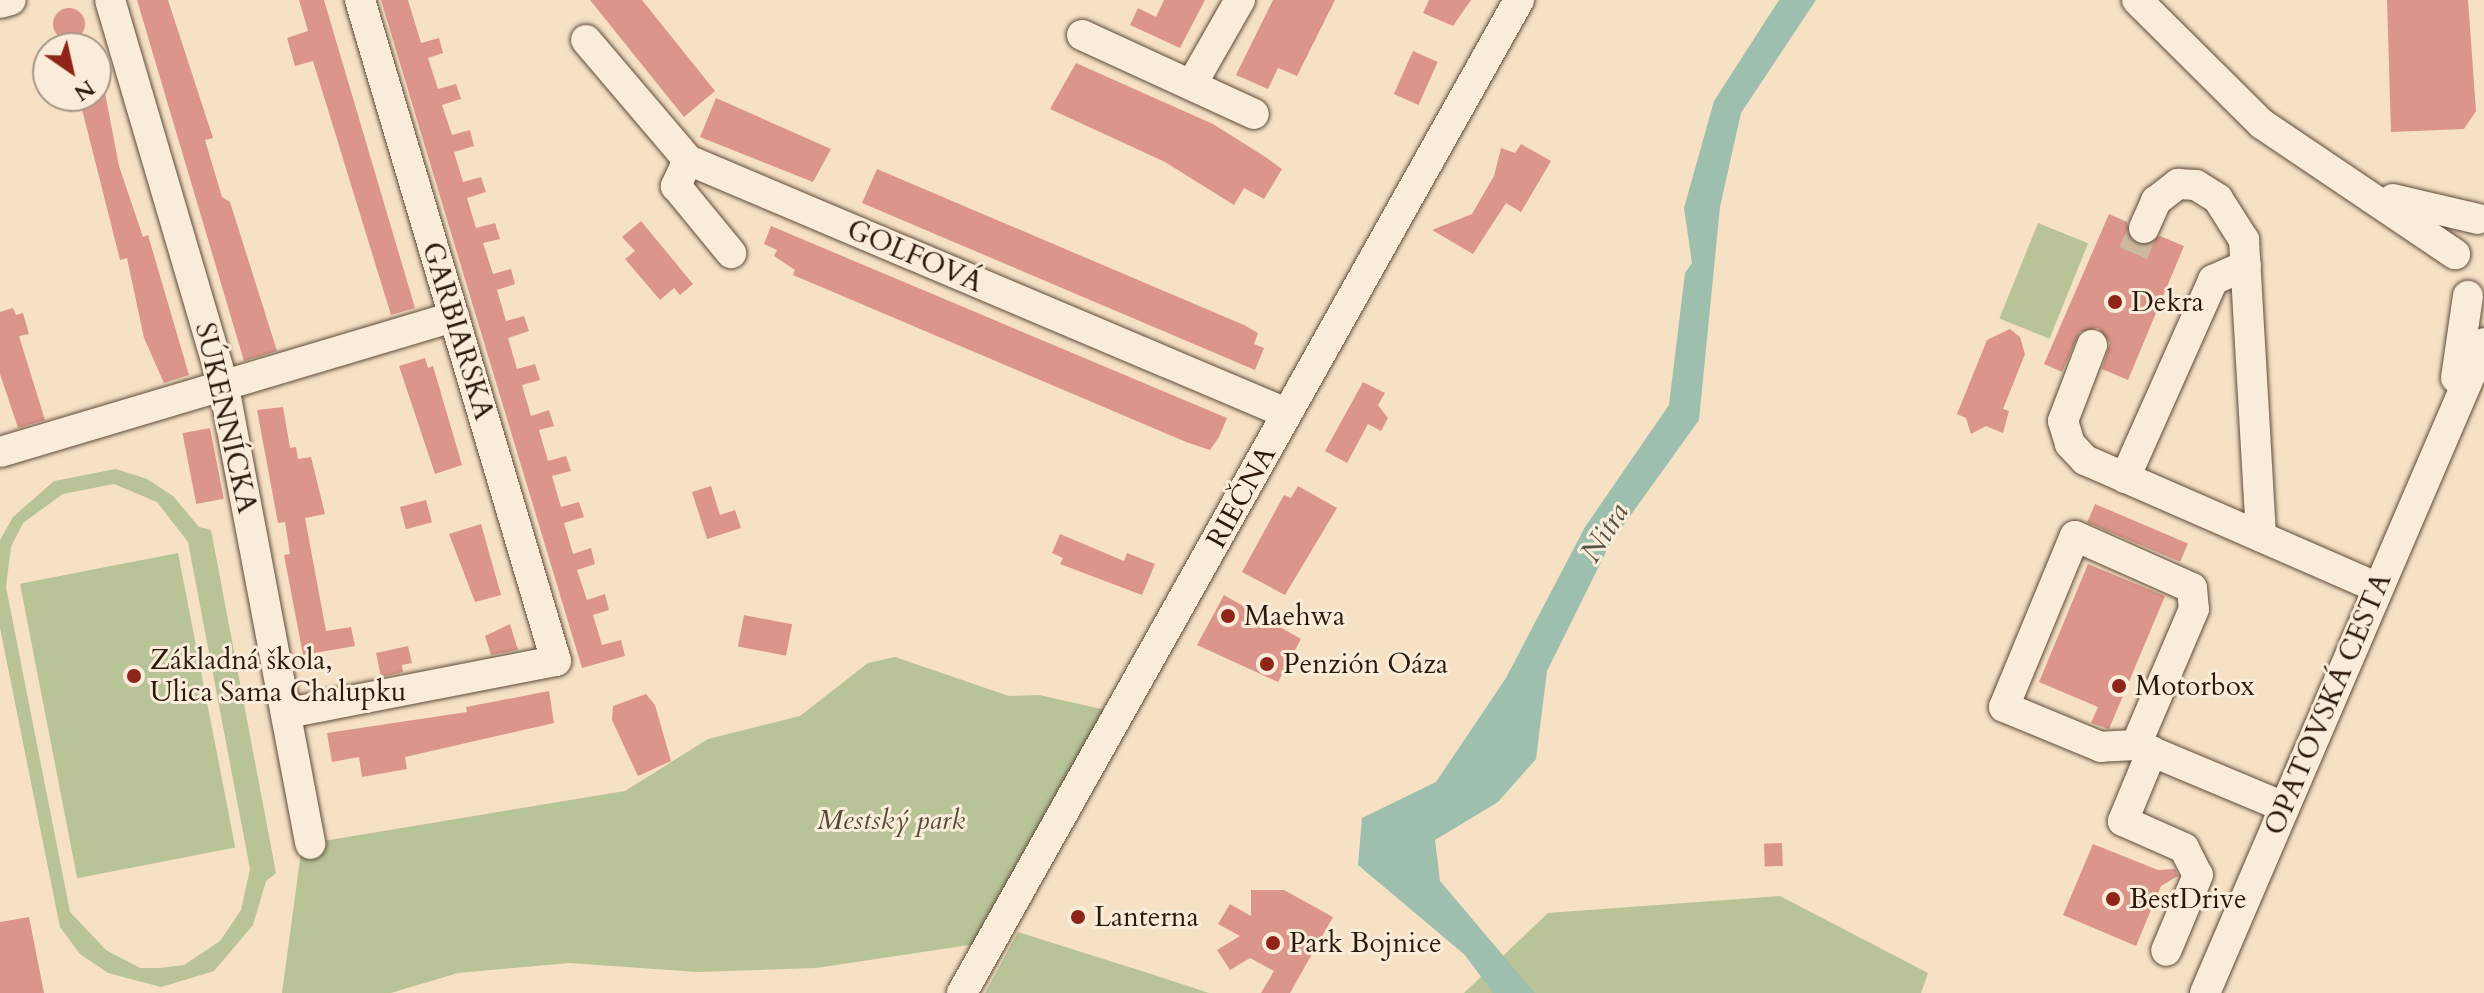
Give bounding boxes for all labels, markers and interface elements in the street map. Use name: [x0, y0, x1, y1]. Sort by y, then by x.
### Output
north arrow: [32, 32, 112, 112]
text: N: [68, 72, 101, 108]
street label: GOLFOVÁ: [842, 212, 988, 300]
street label: GARBIARSKA: [415, 238, 501, 424]
place label: Dekra: [2131, 285, 2204, 319]
marker: Dekra: [2106, 293, 2124, 311]
street label: SÚKENNÍCKA: [188, 319, 264, 517]
street label: RIEČNA: [1199, 440, 1283, 554]
water label: Nitra: [1573, 497, 1637, 569]
street label: OPATOVSKÁ CESTA: [2258, 568, 2398, 840]
place label: Maehwa: [1244, 599, 1345, 633]
marker: Maehwa: [1219, 607, 1237, 625]
place label: Základná škola, Ulica Sama Chalupku: [150, 643, 406, 709]
place label: Penzión Oáza: [1283, 647, 1448, 681]
marker: Penzión Oáza: [1258, 655, 1276, 673]
marker: Základná škola, Ulica Sama Chalupku: [125, 667, 143, 685]
place label: Motorbox: [2135, 669, 2255, 703]
marker: Motorbox: [2110, 677, 2128, 695]
park label: Mestský park: [817, 803, 965, 837]
place label: BestDrive: [2129, 882, 2247, 916]
marker: BestDrive: [2104, 890, 2122, 908]
place label: Lanterna: [1094, 900, 1199, 934]
marker: Lanterna: [1069, 908, 1087, 926]
place label: Park Bojnice: [1289, 926, 1442, 960]
marker: Park Bojnice: [1264, 934, 1282, 952]

